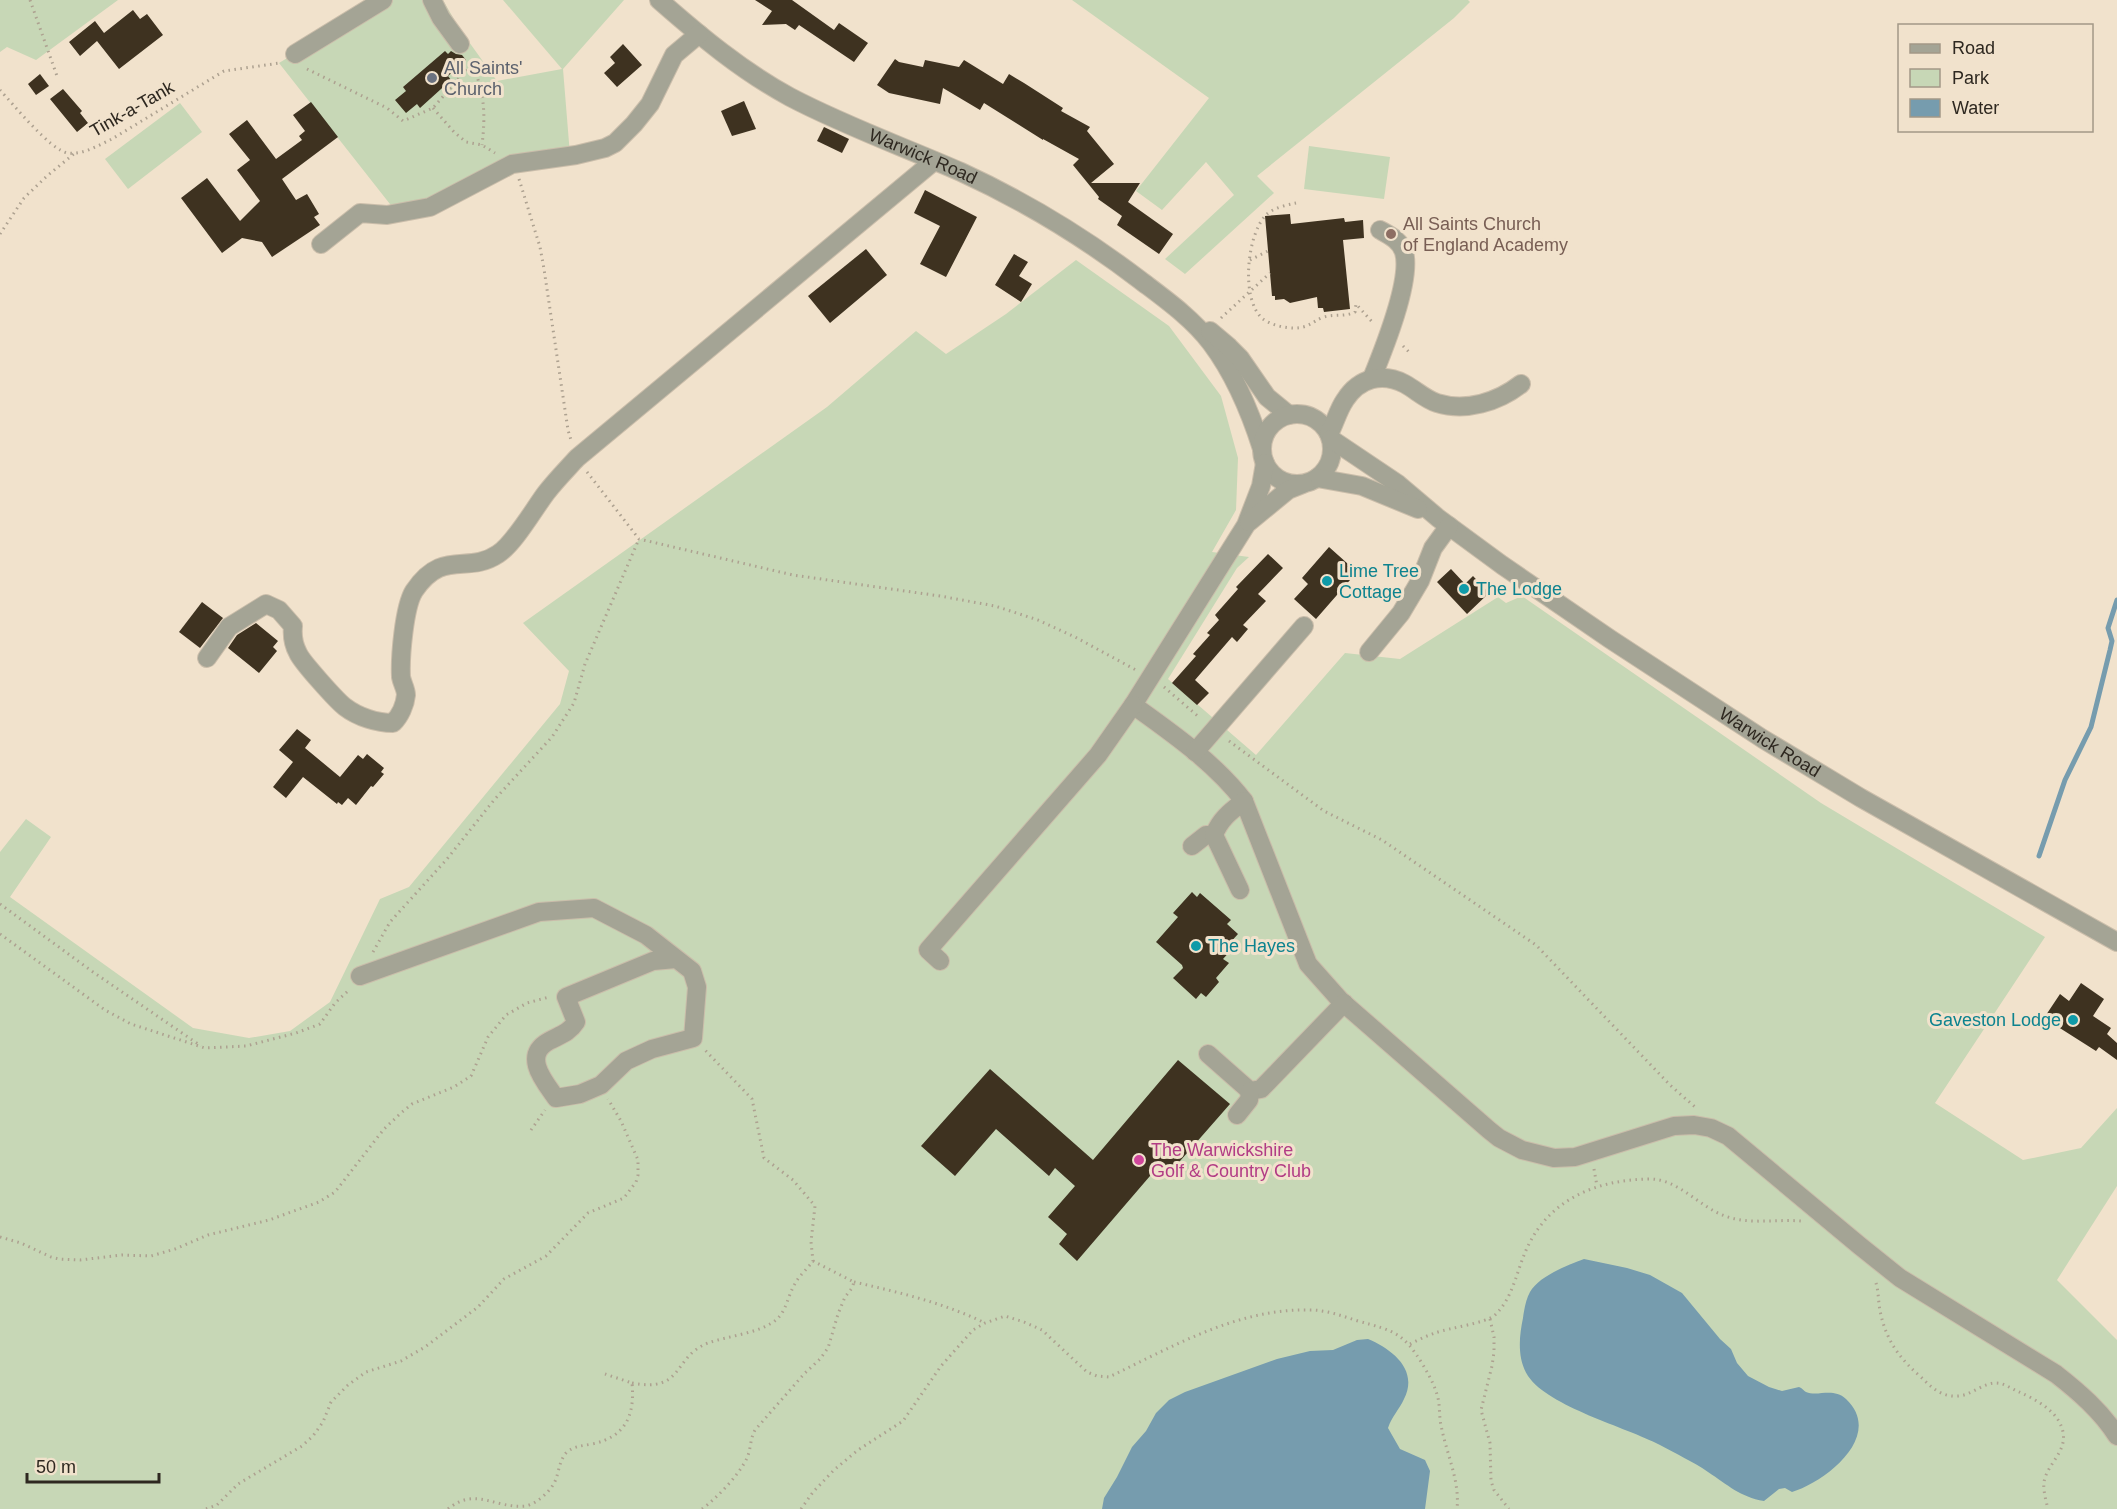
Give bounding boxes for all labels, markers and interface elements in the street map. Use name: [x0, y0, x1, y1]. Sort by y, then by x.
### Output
legend: [1898, 24, 2093, 132]
text: Road: [1952, 38, 1995, 58]
place label: All Saints' Church: [444, 58, 522, 99]
text: Park: [1952, 68, 1990, 88]
marker: All Saints' Church: [425, 71, 439, 85]
street label: Tink-a-Tank: [87, 77, 178, 141]
text: Water: [1952, 98, 1999, 118]
street label: Warwick Road: [866, 125, 980, 188]
place label: All Saints Church of England Academy: [1403, 214, 1568, 255]
marker: All Saints Church of England Academy: [1384, 227, 1398, 241]
place label: Lime Tree Cottage: [1339, 561, 1419, 602]
marker: Lime Tree Cottage: [1320, 574, 1334, 588]
place label: The Lodge: [1476, 579, 1562, 599]
marker: The Lodge: [1457, 582, 1471, 596]
street label: Warwick Road: [1716, 703, 1824, 781]
place label: The Hayes: [1208, 936, 1295, 956]
marker: The Hayes: [1189, 939, 1203, 953]
place label: Gaveston Lodge: [1929, 1010, 2061, 1030]
marker: Gaveston Lodge: [2066, 1013, 2080, 1027]
place label: The Warwickshire Golf & Country Club: [1151, 1140, 1311, 1181]
marker: The Warwickshire Golf & Country Club: [1132, 1153, 1146, 1167]
scale bar: [27, 1446, 159, 1484]
text: 50 m: [36, 1457, 76, 1477]

